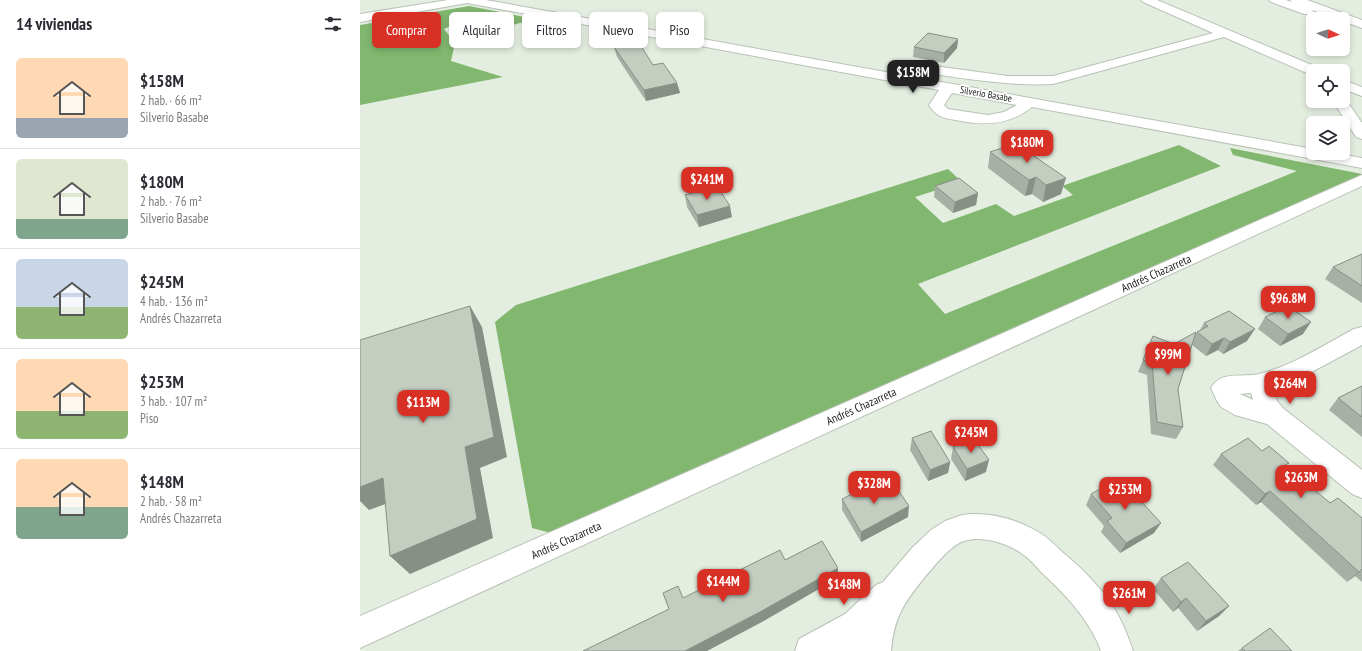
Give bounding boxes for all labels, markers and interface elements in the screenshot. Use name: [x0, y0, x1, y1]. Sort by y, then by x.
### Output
chip: Comprar: [372, 12, 441, 48]
chip: Alquilar: [449, 12, 514, 48]
chip: Filtros: [522, 12, 581, 48]
chip: Nuevo: [589, 12, 648, 48]
chip: Piso: [656, 12, 704, 48]
north arrow: [1306, 12, 1350, 56]
map controls: [1306, 12, 1350, 160]
text: 14 viviendas: [16, 13, 92, 35]
icon: filters: [322, 13, 344, 35]
pin: $158M: [885, 60, 941, 94]
text: $158M: [896, 64, 930, 81]
button: locate: [1306, 64, 1350, 108]
text: $158M: [140, 70, 184, 92]
icon: home: [48, 74, 96, 122]
street label: Silverio Basabe: [959, 83, 1013, 105]
text: 2 hab. · 66 m²: [140, 92, 202, 109]
text: Silverio Basabe: [140, 109, 209, 126]
button: layers: [1306, 116, 1350, 160]
pin: $180M: [999, 130, 1055, 164]
text: $180M: [1010, 134, 1044, 151]
pin: $241M: [679, 167, 735, 201]
text: $180M: [140, 171, 184, 193]
text: $241M: [690, 171, 724, 188]
icon: home: [48, 175, 96, 223]
text: 2 hab. · 76 m²: [140, 193, 202, 210]
text: Silverio Basabe: [140, 210, 209, 227]
street label: Andrés Chazarreta: [1119, 251, 1194, 295]
text: $245M: [140, 271, 184, 293]
icon: home: [48, 275, 96, 323]
pin: $96.8M: [1255, 286, 1321, 320]
text: $96.8M: [1270, 290, 1306, 307]
text: 4 hab. · 136 m²: [140, 293, 208, 310]
text: Andrés Chazarreta: [140, 310, 222, 327]
pin: $99M: [1144, 342, 1192, 376]
text: $99M: [1154, 346, 1182, 363]
text: $253M: [140, 371, 184, 393]
pin: $264M: [1262, 371, 1318, 405]
icon: home: [48, 375, 96, 423]
text: $264M: [1273, 375, 1307, 392]
street label: Andrés Chazarreta: [824, 384, 899, 428]
pin: $113M: [395, 390, 451, 424]
text: 3 hab. · 107 m²: [140, 393, 207, 410]
text: $113M: [406, 394, 440, 411]
text: Piso: [140, 410, 159, 427]
pin: $245M: [943, 420, 999, 454]
text: $245M: [954, 424, 988, 441]
pin: $263M: [1273, 465, 1329, 499]
text: $263M: [1284, 469, 1318, 486]
text: $148M: [140, 471, 184, 493]
pin: $328M: [846, 471, 902, 505]
icon: home: [48, 475, 96, 523]
text: $328M: [857, 475, 891, 492]
pin: $253M: [1097, 477, 1153, 511]
text: $253M: [1108, 481, 1142, 498]
text: 2 hab. · 58 m²: [140, 493, 202, 510]
text: Andrés Chazarreta: [140, 510, 222, 527]
street label: Andrés Chazarreta: [529, 518, 604, 562]
pin: $144M: [695, 569, 751, 603]
pin: $148M: [816, 572, 872, 606]
text: $144M: [706, 573, 740, 590]
text: $148M: [827, 576, 861, 593]
pin: $261M: [1101, 581, 1157, 615]
text: $261M: [1112, 585, 1146, 602]

